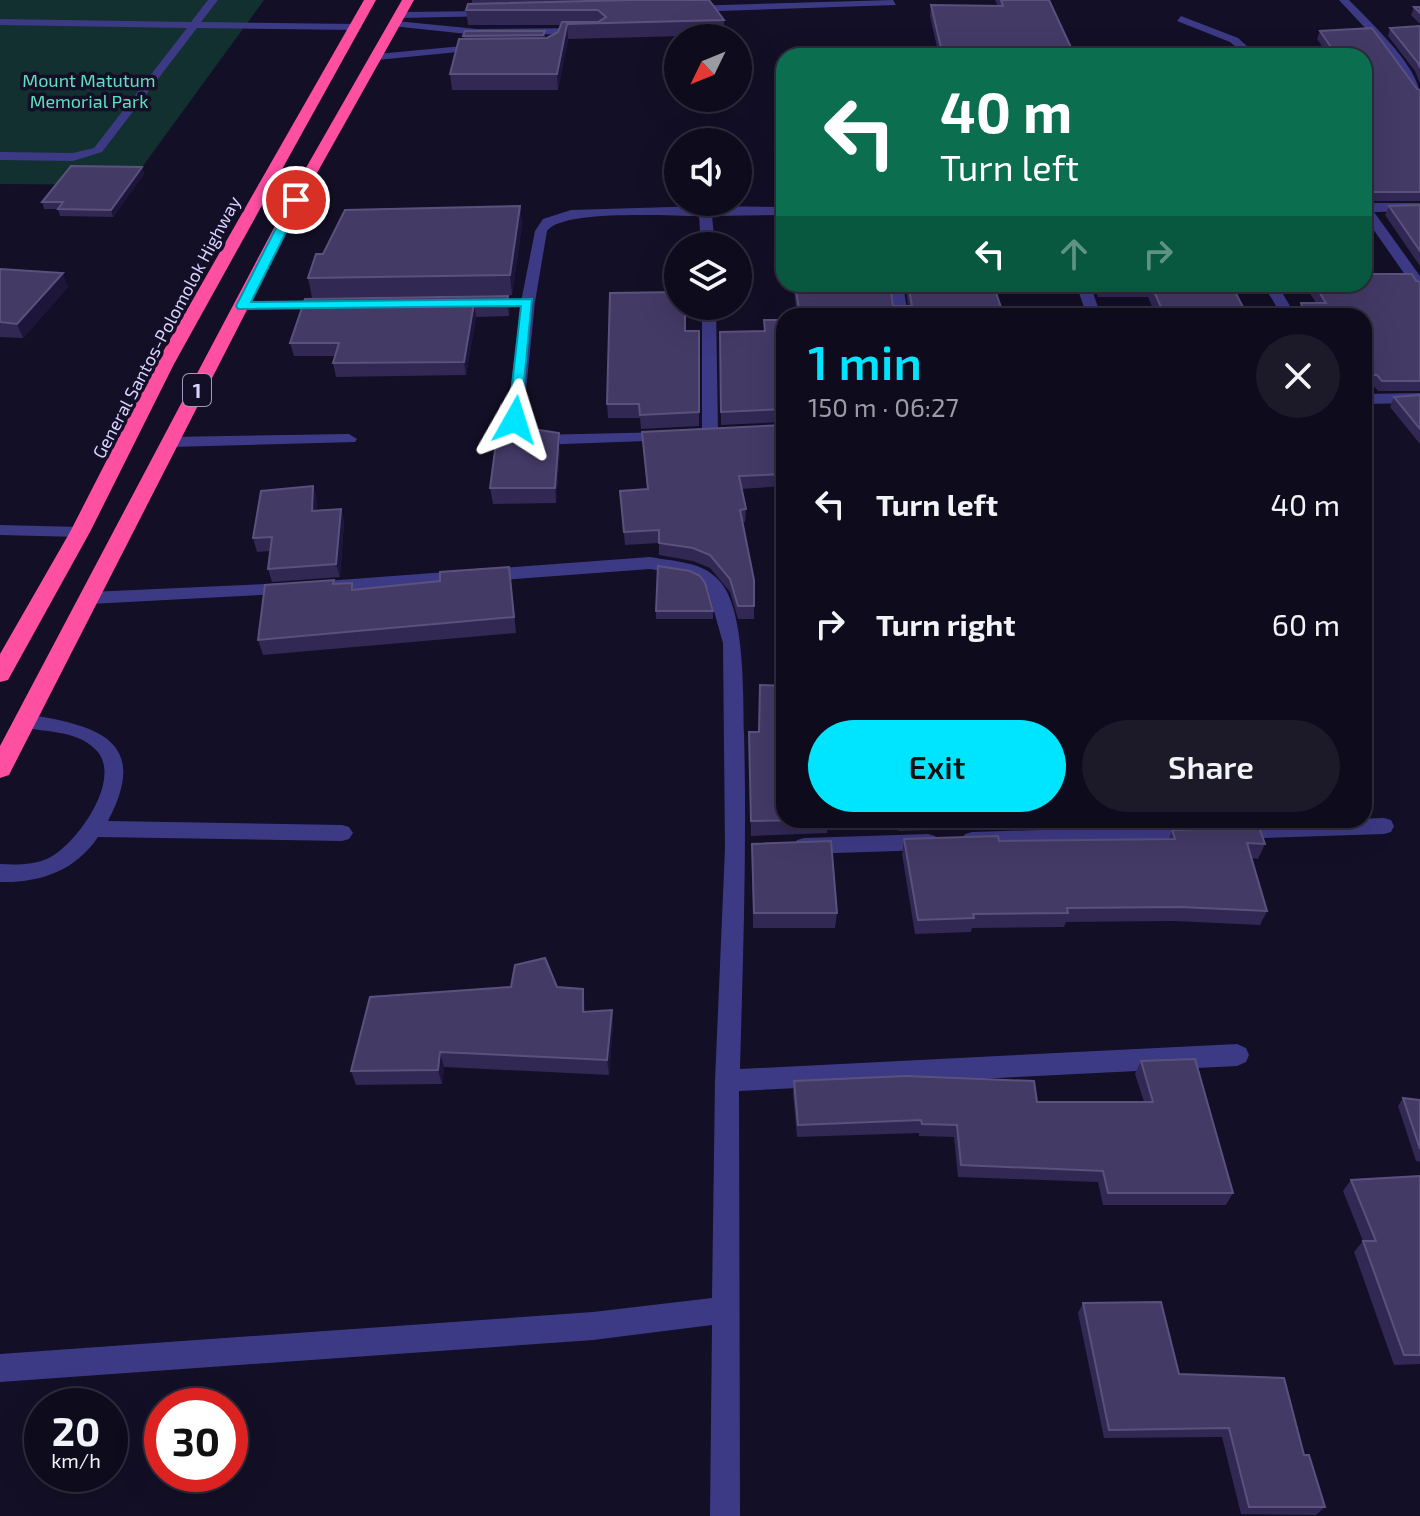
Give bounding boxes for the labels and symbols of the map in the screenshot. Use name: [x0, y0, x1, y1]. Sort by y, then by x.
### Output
north arrow: [664, 24, 752, 112]
park label: Mount Matutum Memorial Park: [22, 69, 156, 112]
pin: [262, 166, 330, 234]
street label: General Santos-Polomolok Highway: [87, 192, 245, 462]
road number: 1: [183, 374, 211, 406]
position arrow: [473, 378, 557, 462]
speed limit sign: 30: [144, 1388, 248, 1492]

